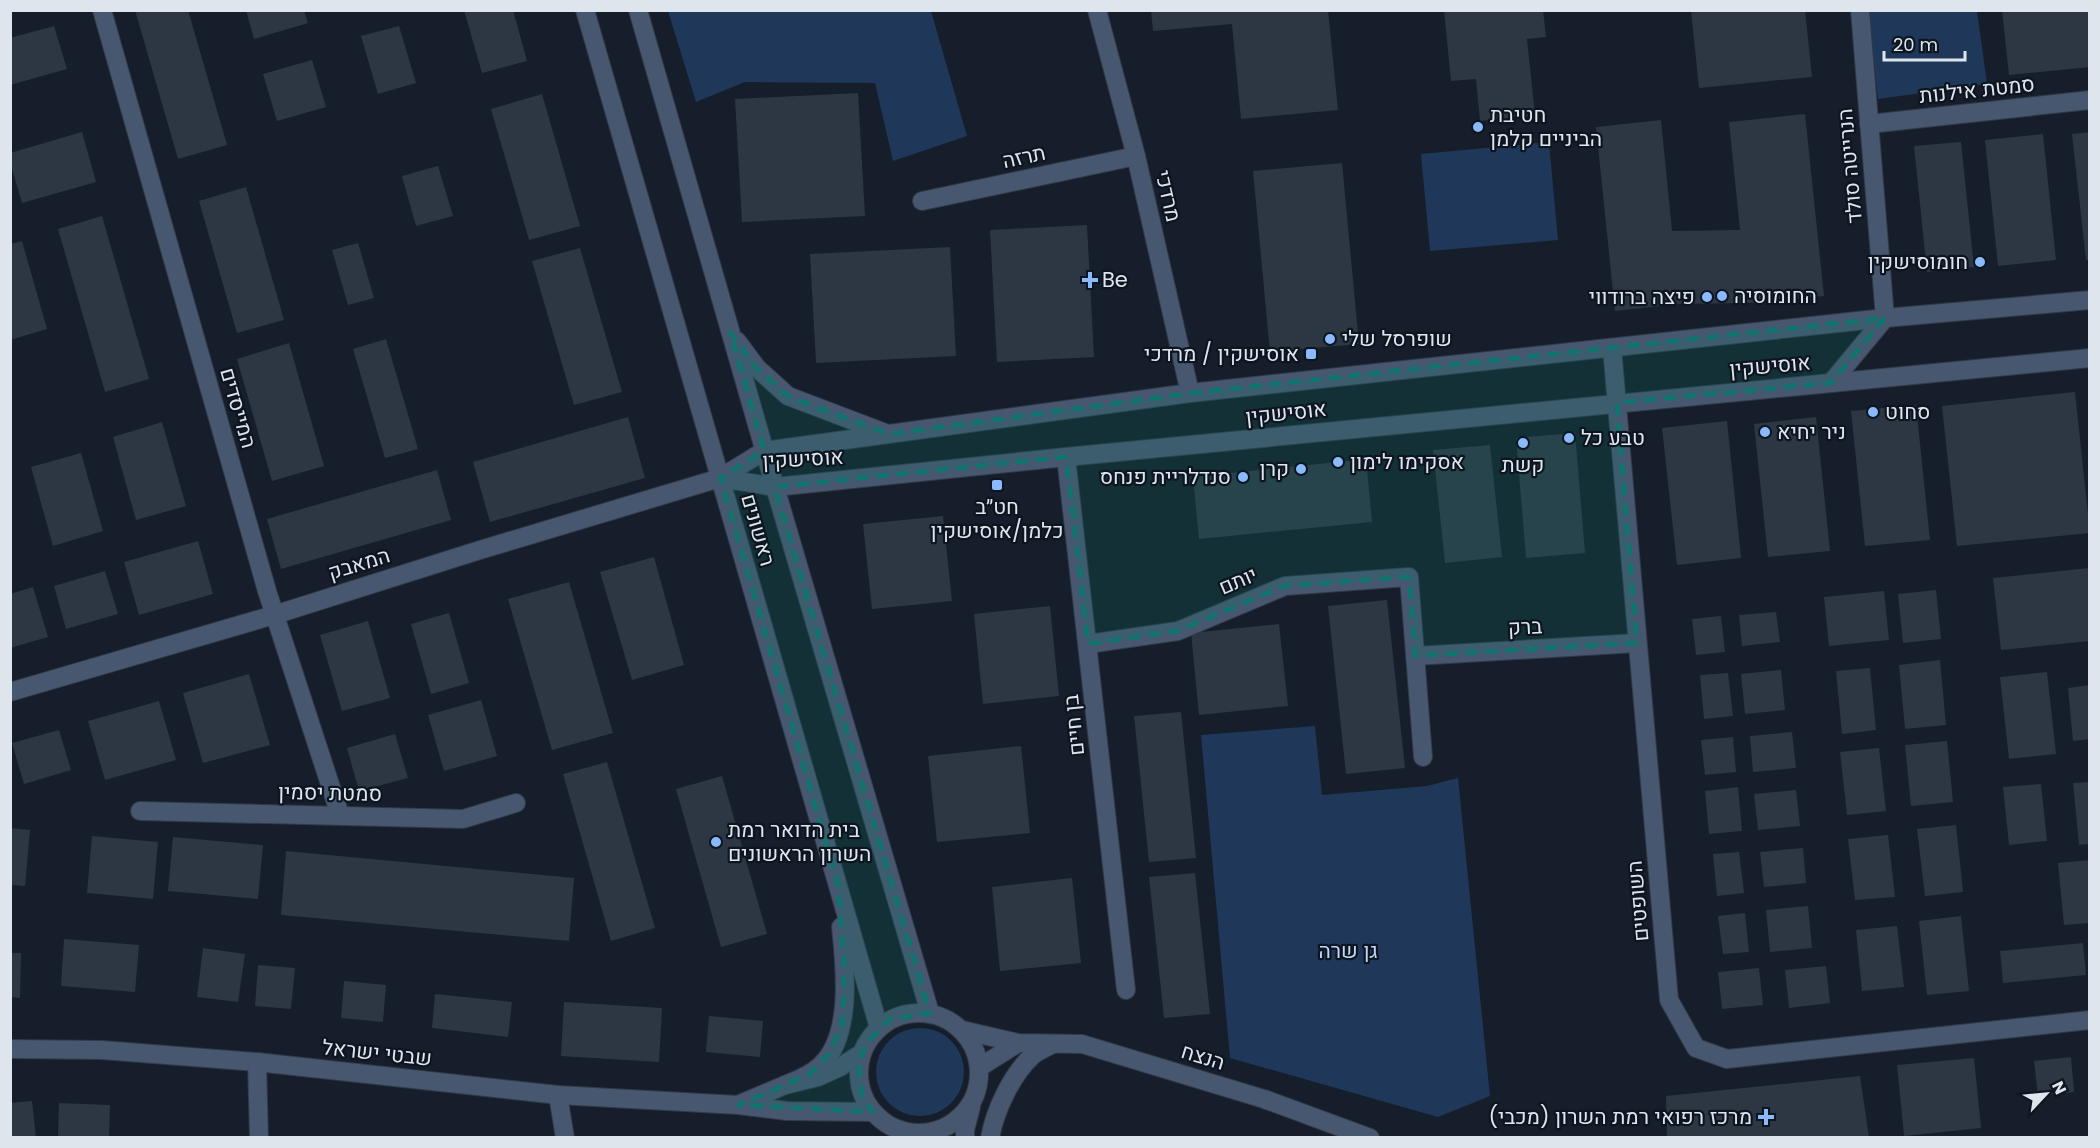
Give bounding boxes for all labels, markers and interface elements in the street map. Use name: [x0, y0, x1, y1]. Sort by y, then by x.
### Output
scale bar: [1884, 24, 1965, 62]
text: 20 m: [1893, 32, 1938, 57]
street label: סמטת אילנות: [1918, 69, 2036, 110]
place label: חטיבת הביניים קלמן: [1490, 100, 1602, 153]
street label: הנרייטה סולד: [1830, 107, 1869, 225]
marker: חטיבת הביניים קלמן: [1471, 120, 1485, 134]
street label: תרזה: [1000, 138, 1048, 175]
street label: מרדכי: [1148, 167, 1188, 225]
place label: חומוסישקין: [1868, 247, 1968, 276]
marker: חומוסישקין: [1973, 255, 1987, 269]
place label: Be: [1102, 265, 1128, 294]
marker: Be: [1083, 273, 1097, 287]
place label: החומוסיה: [1734, 281, 1817, 310]
place label: פיצה ברודווי: [1589, 282, 1695, 311]
marker: החומוסיה: [1715, 289, 1729, 303]
marker: פיצה ברודווי: [1700, 290, 1714, 304]
place label: שופרסל שלי: [1342, 324, 1452, 353]
marker: שופרסל שלי: [1323, 332, 1337, 346]
place label: אוסישקין / מרדכי: [1144, 339, 1299, 368]
marker: אוסישקין / מרדכי: [1304, 347, 1318, 361]
street label: אוסישקין: [1728, 348, 1812, 383]
street label: המייסדים: [213, 364, 264, 451]
street label: אוסישקין: [1244, 394, 1328, 431]
place label: סחוט: [1885, 397, 1930, 426]
marker: סחוט: [1866, 405, 1880, 419]
place label: ניר יחיא: [1777, 417, 1846, 446]
place label: טבע כל: [1581, 423, 1645, 452]
marker: ניר יחיא: [1758, 425, 1772, 439]
marker: טבע כל: [1562, 431, 1576, 445]
marker: קשת: [1516, 436, 1530, 450]
street label: אוסישקין: [762, 442, 844, 475]
place label: אסקימו לימון: [1350, 447, 1464, 476]
place label: קשת: [1502, 450, 1544, 479]
place label: קרן: [1260, 454, 1289, 483]
marker: אסקימו לימון: [1331, 455, 1345, 469]
place label: סנדלריית פנחס: [1100, 462, 1231, 491]
marker: קרן: [1294, 462, 1308, 476]
marker: סנדלריית פנחס: [1236, 470, 1250, 484]
marker: חט״ב כלמן/אוסישקין: [990, 478, 1004, 492]
street label: ראשונים: [734, 490, 783, 569]
place label: חט״ב כלמן/אוסישקין: [931, 492, 1063, 545]
street label: המאבק: [324, 540, 393, 587]
street label: יותם: [1214, 560, 1261, 602]
street label: ברק: [1507, 611, 1543, 642]
street label: בן חיים: [1056, 693, 1091, 757]
street label: סמטת יסמין: [278, 777, 382, 808]
place label: בית הדואר רמת השרון הראשונים: [728, 815, 871, 868]
marker: בית הדואר רמת השרון הראשונים: [709, 835, 723, 849]
street label: השופטים: [1620, 859, 1655, 943]
park label: גן שרה: [1318, 936, 1378, 965]
street label: שבטי ישראל: [321, 1032, 433, 1073]
street label: הנצח: [1178, 1036, 1229, 1077]
north arrow: [2016, 1064, 2076, 1124]
text: N: [2046, 1077, 2072, 1098]
place label: מרכז רפואי רמת השרון (מכבי): [1488, 1102, 1752, 1131]
marker: מרכז רפואי רמת השרון (מכבי): [1757, 1108, 1775, 1126]

